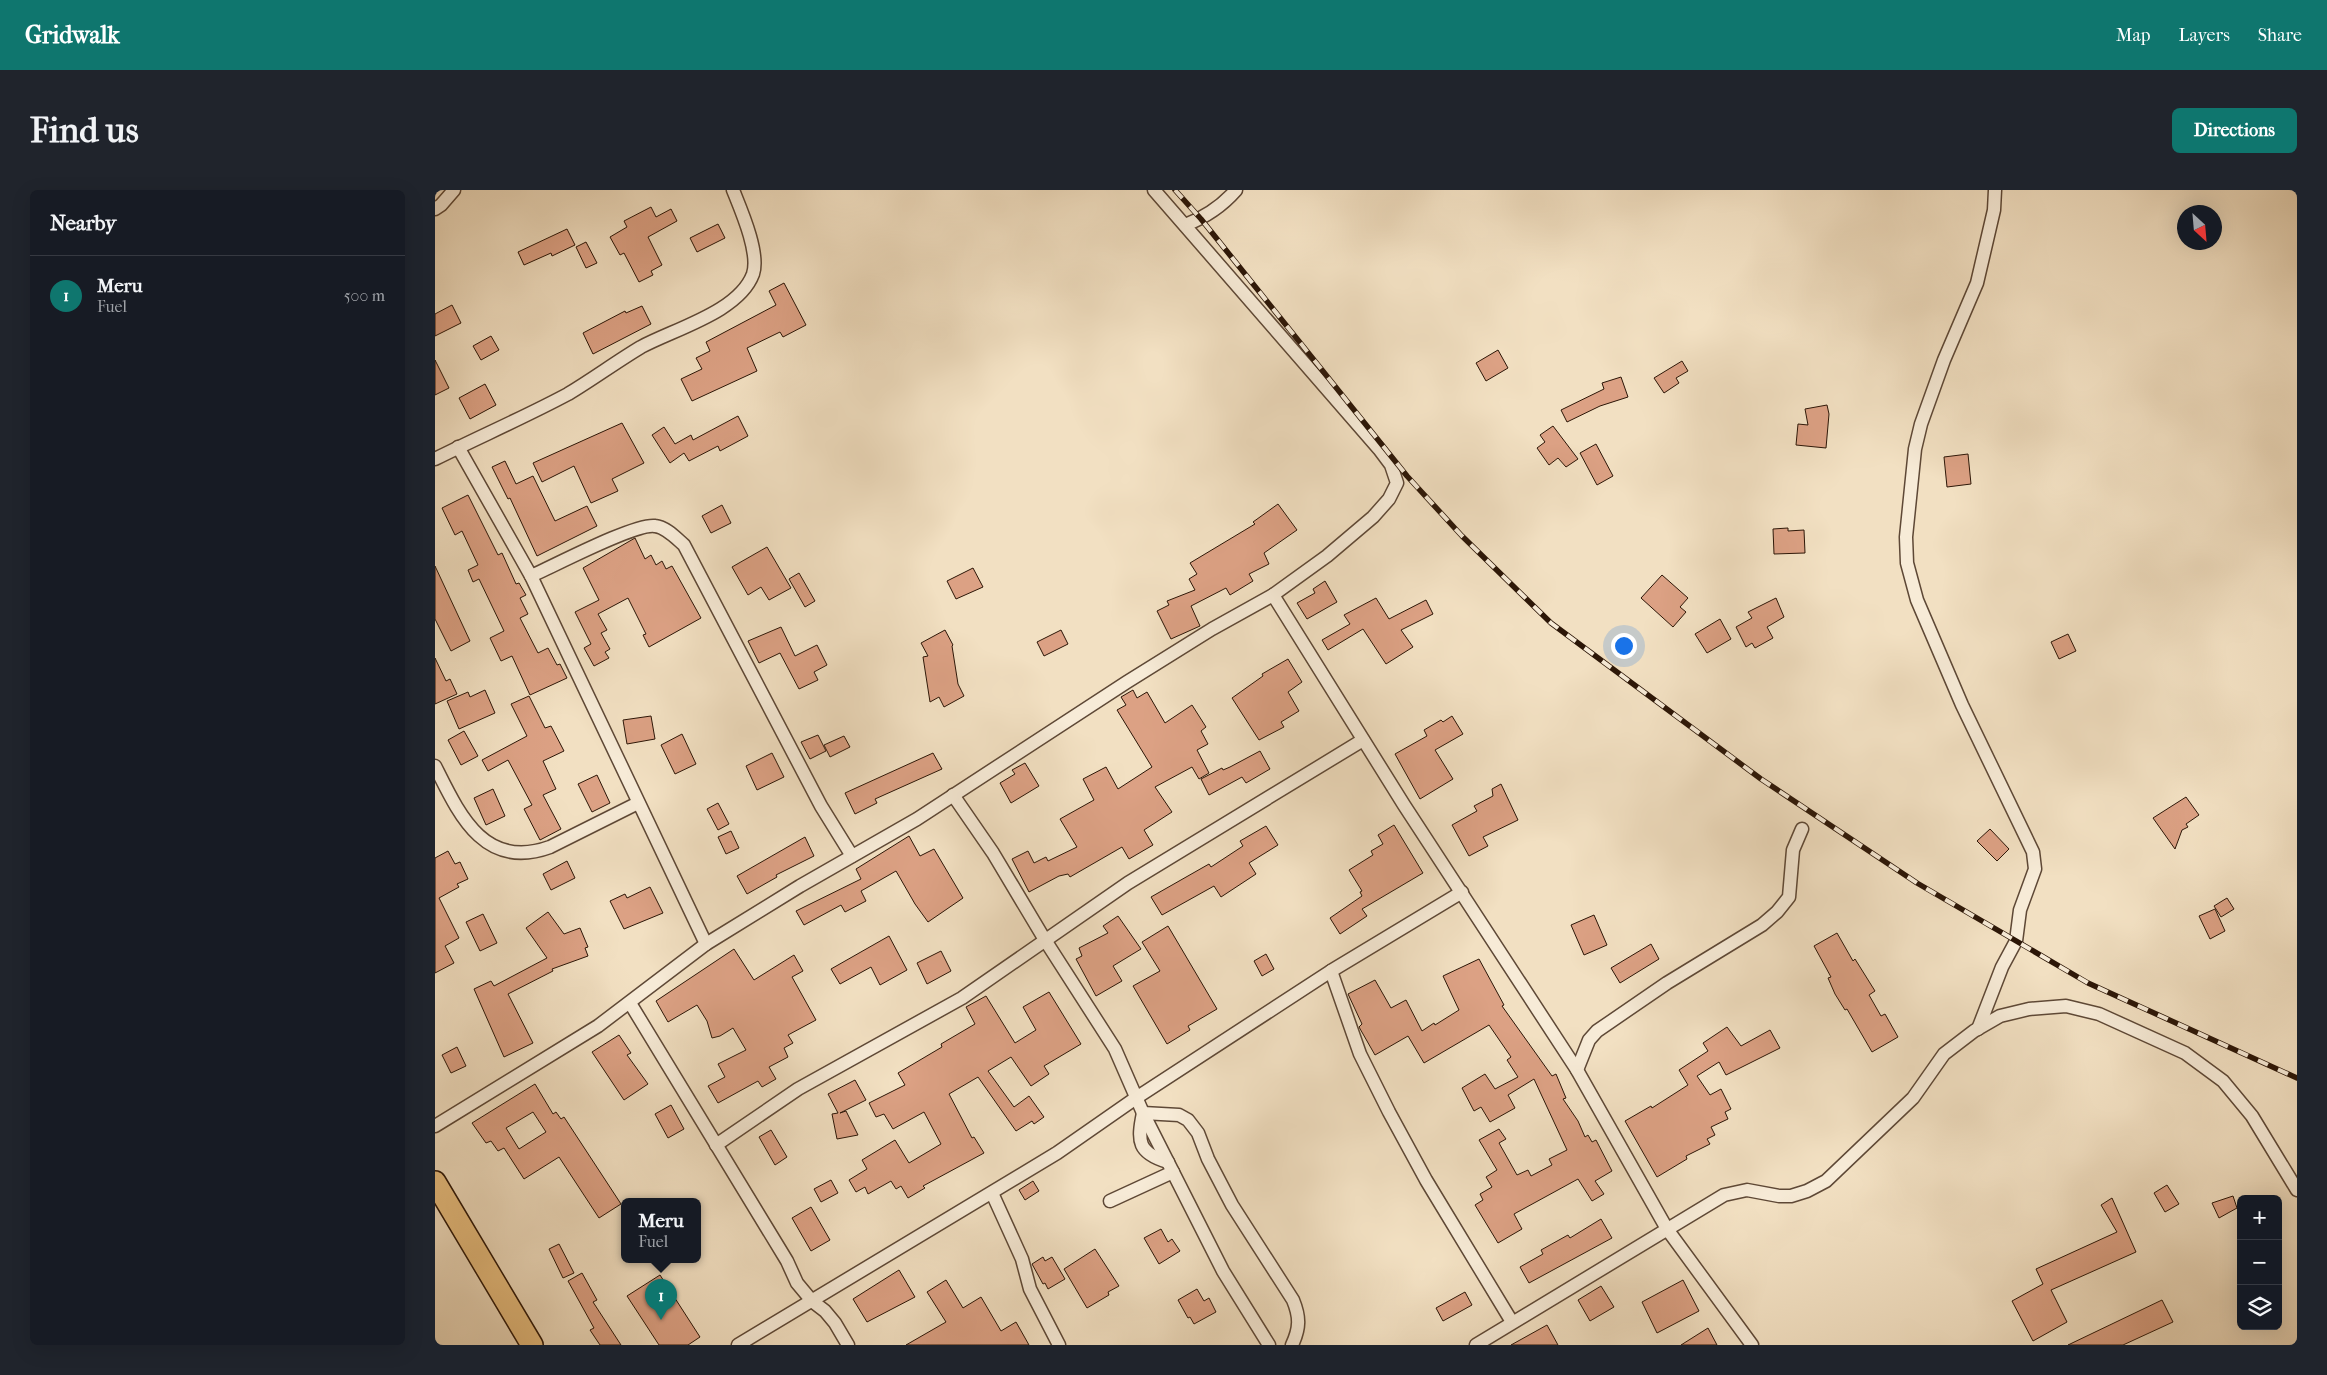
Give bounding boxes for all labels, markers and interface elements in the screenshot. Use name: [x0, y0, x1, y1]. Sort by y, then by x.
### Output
text: Gridwalk: [25, 21, 120, 49]
text: Map: [2116, 25, 2150, 46]
text: Layers: [2178, 25, 2230, 46]
text: Share: [2258, 25, 2302, 46]
button: Directions: [2172, 108, 2297, 153]
text: Find us: [30, 110, 139, 151]
north arrow: [2177, 205, 2222, 250]
text: Nearby: [50, 211, 116, 235]
text: Meru: [97, 275, 142, 297]
text: 1: [63, 286, 69, 305]
text: 500 m: [344, 286, 385, 305]
text: Fuel: [97, 297, 127, 316]
your location: [1611, 633, 1637, 659]
map controls: [2237, 1195, 2282, 1330]
button: +: [2237, 1195, 2282, 1240]
popup: [621, 1198, 701, 1263]
text: Meru: [638, 1210, 684, 1232]
text: Fuel: [638, 1232, 668, 1251]
button: −: [2237, 1240, 2282, 1285]
pin: 1: [645, 1279, 677, 1320]
button: layers: [2237, 1285, 2282, 1330]

